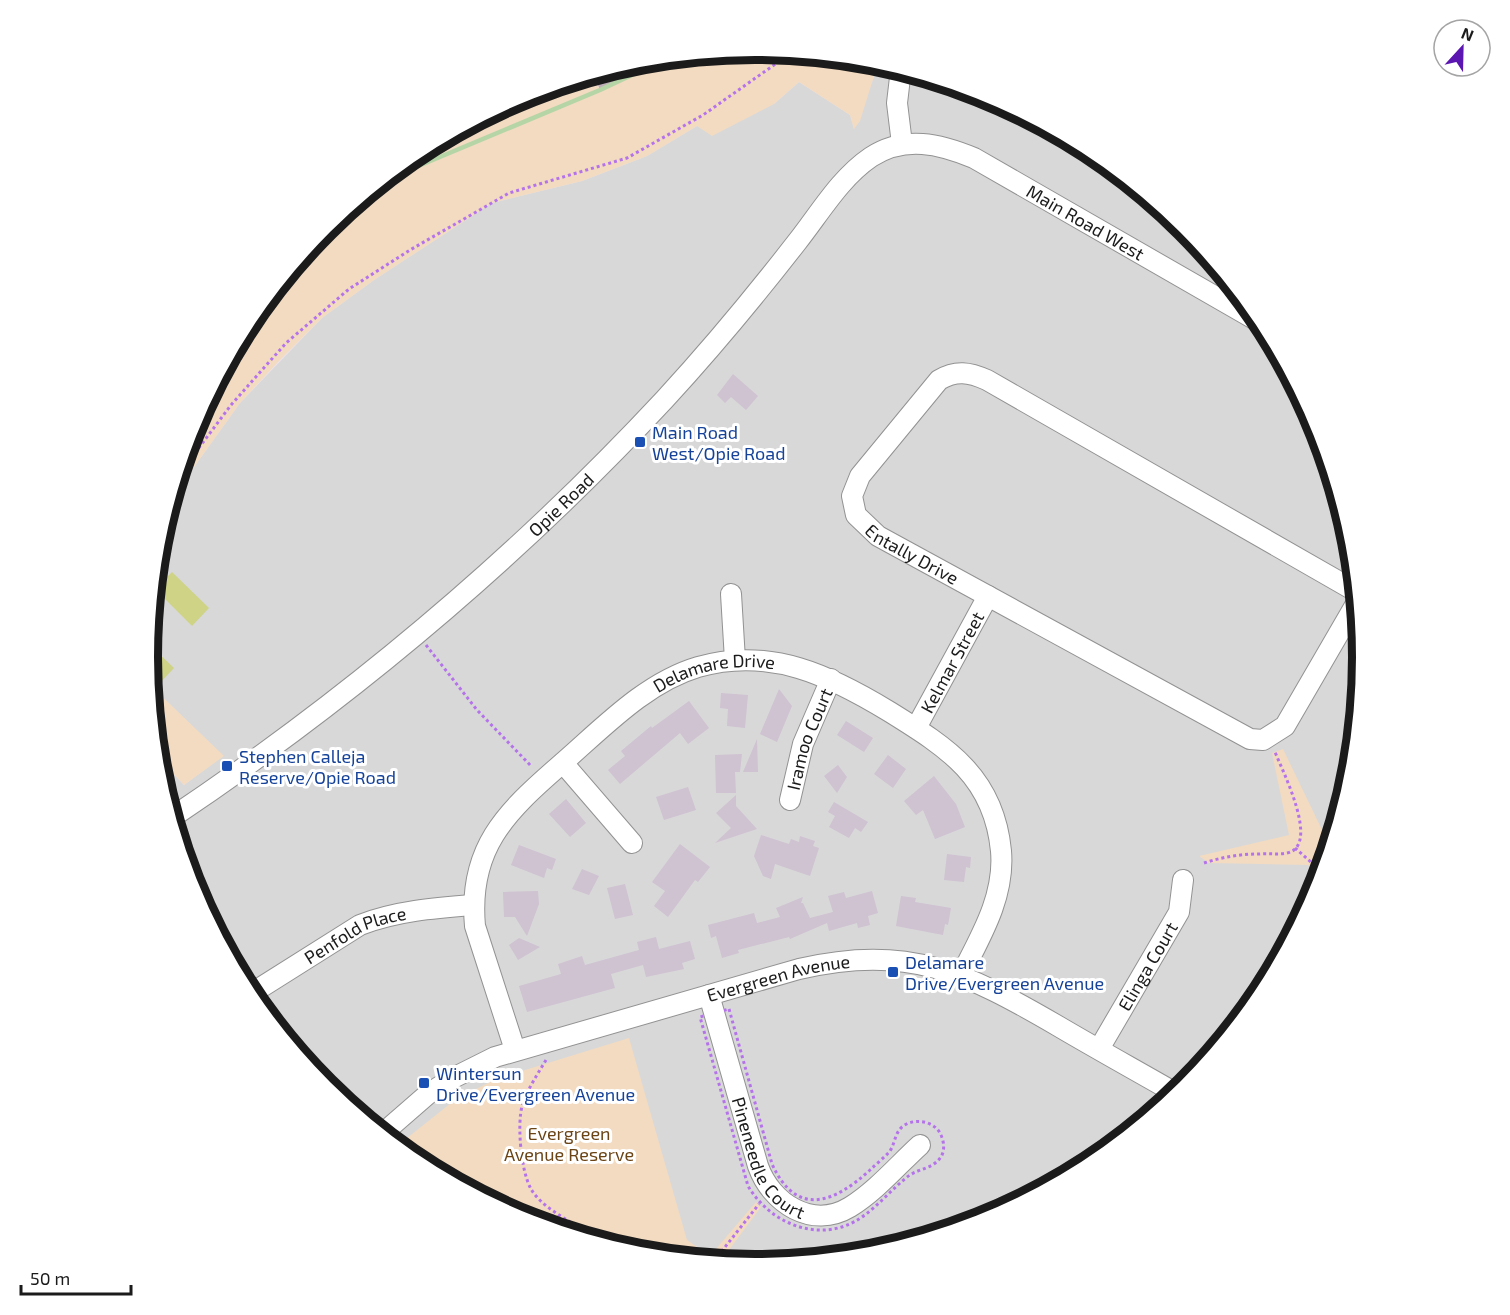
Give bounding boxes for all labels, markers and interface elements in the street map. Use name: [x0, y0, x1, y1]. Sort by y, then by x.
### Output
north arrow: [1432, 18, 1492, 78]
text: N: [1459, 23, 1477, 45]
street label: Main Road West: [1023, 180, 1149, 265]
place label: Main Road West/Opie Road: [652, 421, 786, 464]
marker: Main Road West/Opie Road: [633, 435, 647, 449]
street label: Opie Road: [524, 468, 598, 541]
street label: Entally Drive: [861, 519, 963, 589]
street label: Kelmar Street: [915, 608, 988, 717]
street label: Delamare Drive: [649, 649, 777, 697]
street label: Iramoo Court: [782, 684, 837, 792]
place label: Stephen Calleja Reserve/Opie Road: [239, 745, 396, 788]
marker: Stephen Calleja Reserve/Opie Road: [220, 759, 234, 773]
street label: Penfold Place: [300, 902, 408, 968]
street label: Elinga Court: [1113, 918, 1182, 1014]
street label: Evergreen Avenue: [704, 950, 851, 1006]
place label: Delamare Drive/Evergreen Avenue: [905, 951, 1104, 994]
marker: Delamare Drive/Evergreen Avenue: [886, 965, 900, 979]
place label: Wintersun Drive/Evergreen Avenue: [436, 1062, 635, 1105]
marker: Wintersun Drive/Evergreen Avenue: [417, 1076, 431, 1090]
street label: Pineneedle Court: [728, 1094, 808, 1223]
park label: Evergreen Avenue Reserve: [504, 1122, 634, 1165]
scale bar: [21, 1258, 130, 1296]
text: 50 m: [30, 1267, 70, 1289]

